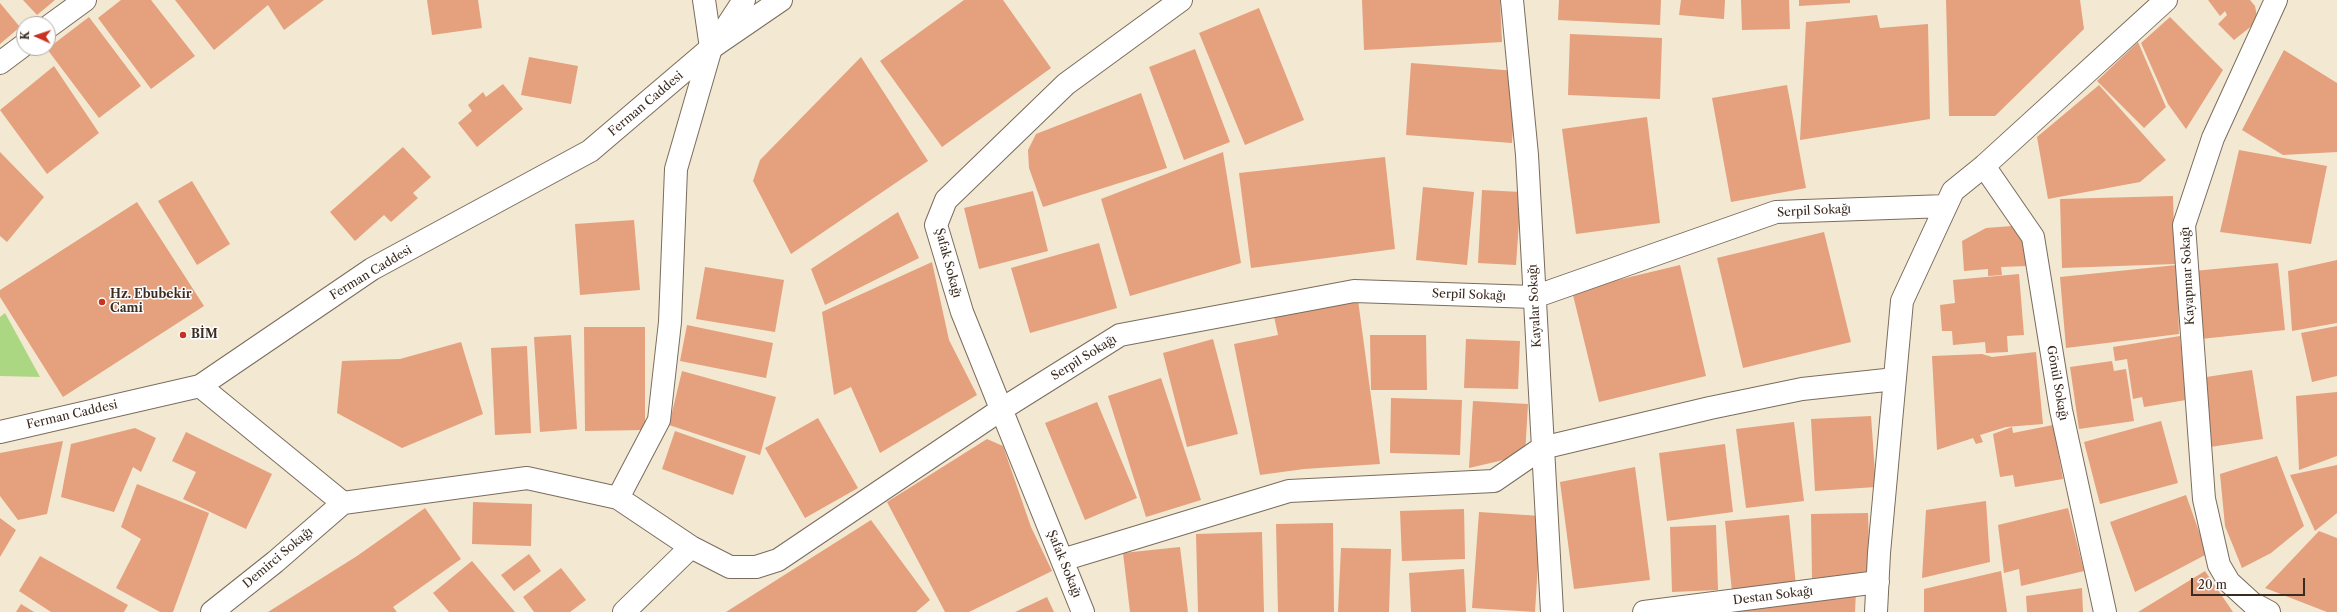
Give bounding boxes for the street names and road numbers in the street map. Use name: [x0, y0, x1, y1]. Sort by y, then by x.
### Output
street label: Ferman Caddesi: [606, 69, 686, 139]
street label: Serpil Sokağı: [1777, 202, 1851, 220]
street label: Kayapınar Sokağı: [2178, 226, 2198, 326]
street label: Şafak Sokağı: [932, 227, 964, 299]
street label: Ferman Caddesi: [327, 243, 415, 303]
street label: Kayalar Sokağı: [1526, 264, 1544, 348]
street label: Serpil Sokağı: [1432, 287, 1506, 303]
street label: Serpil Sokağı: [1049, 332, 1119, 384]
street label: Gönül Sokağı: [2043, 344, 2071, 422]
street label: Ferman Caddesi: [25, 398, 119, 432]
street label: Demirci Sokağı: [240, 525, 316, 591]
street label: Şafak Sokağı: [1044, 528, 1084, 600]
street label: Destan Sokağı: [1732, 584, 1814, 608]

